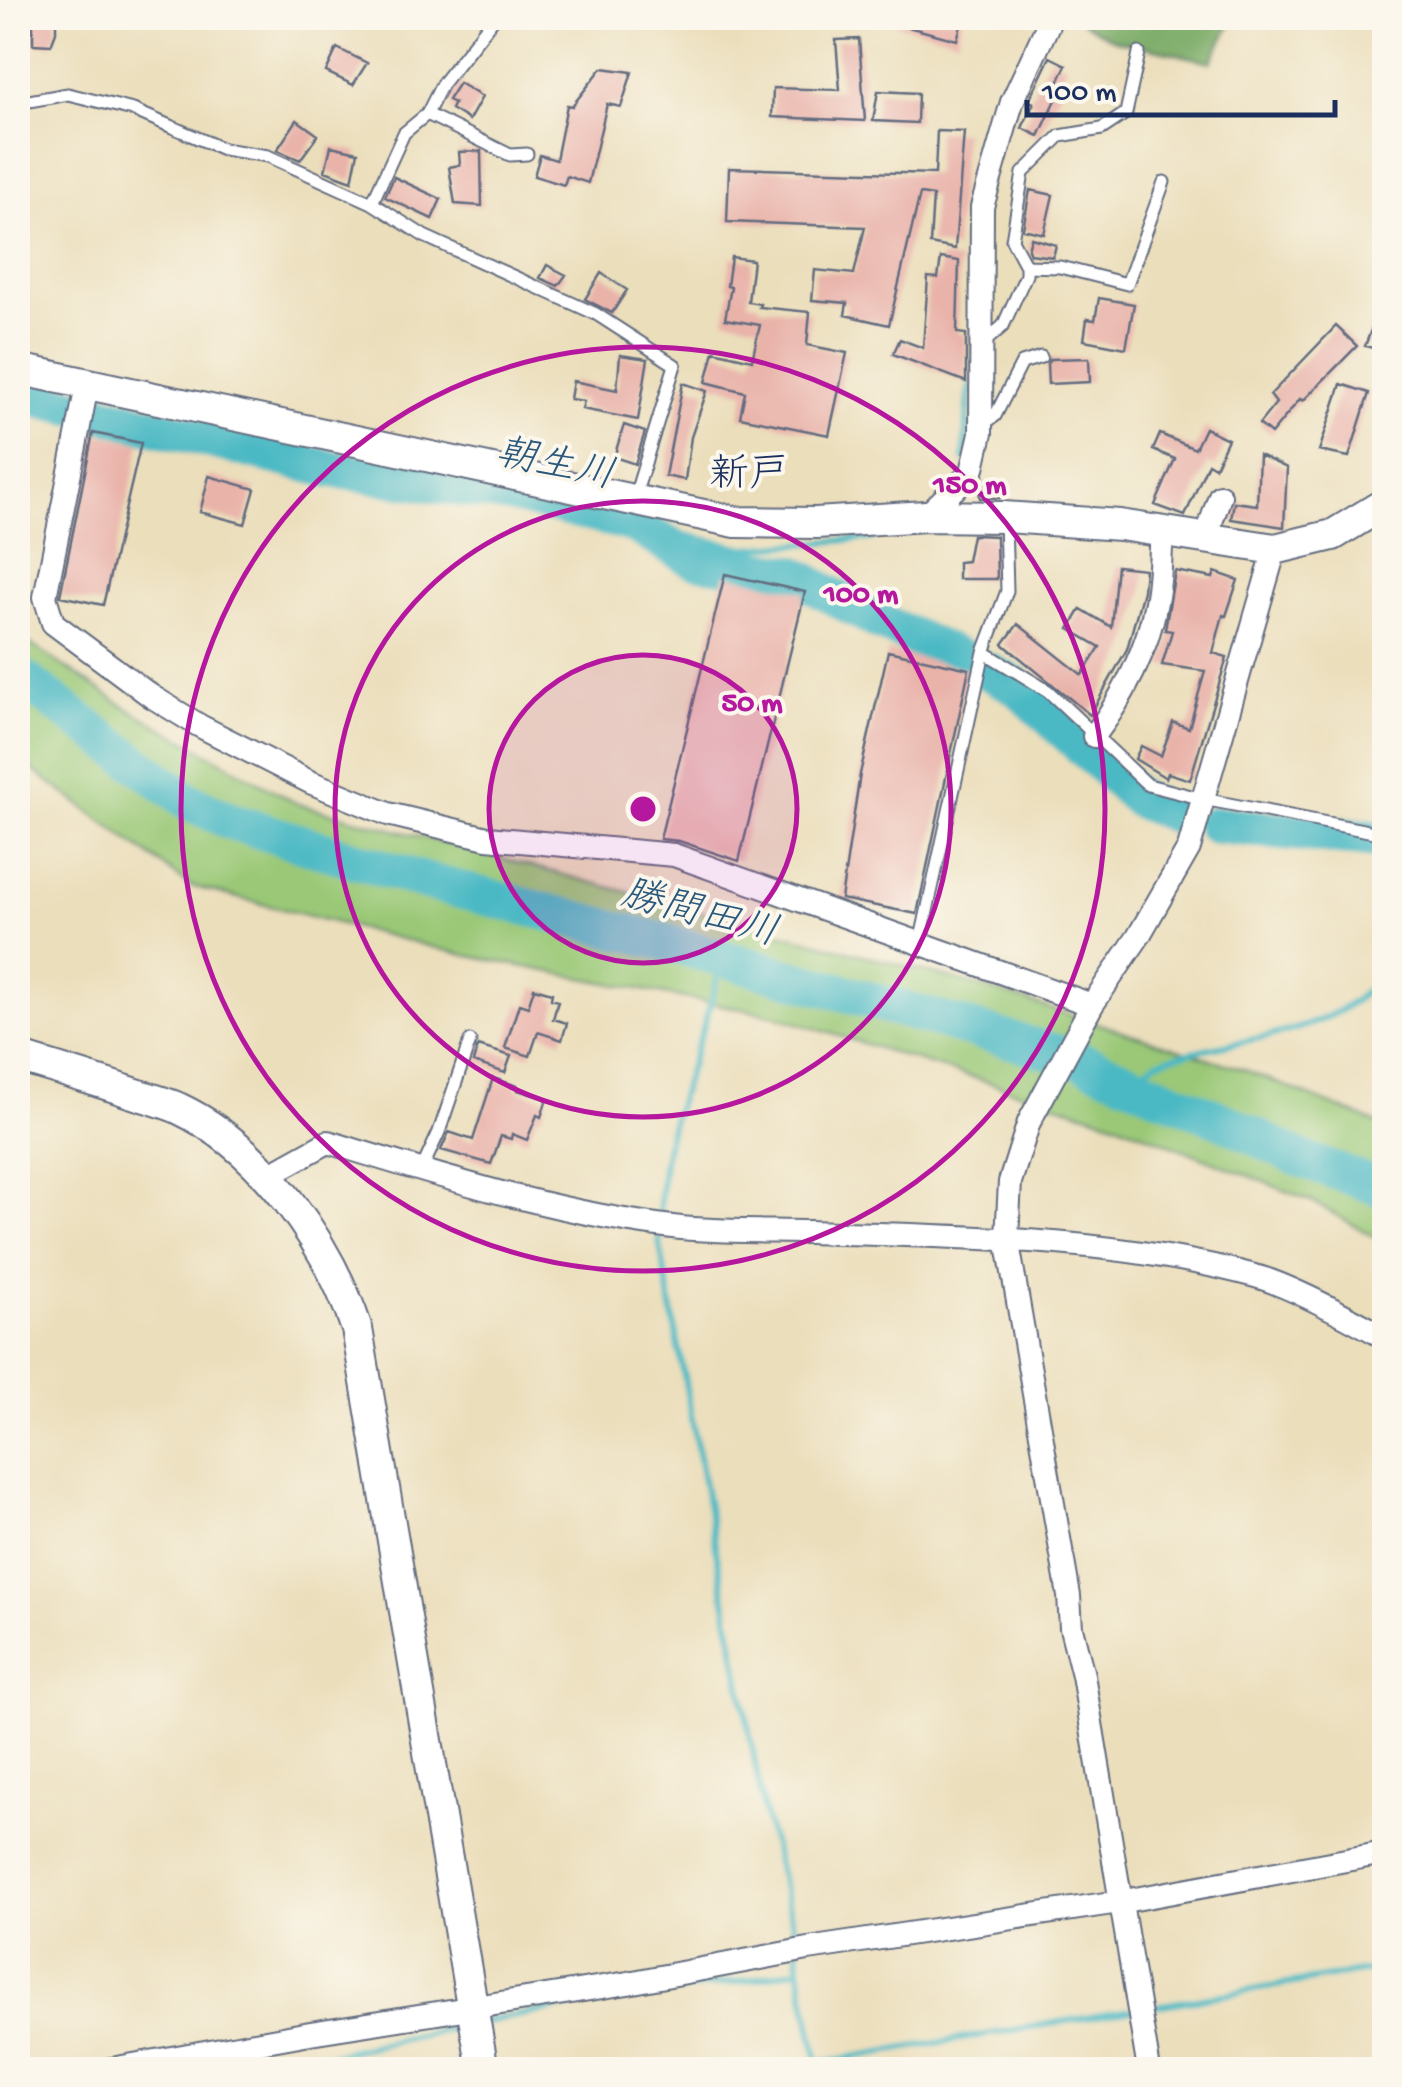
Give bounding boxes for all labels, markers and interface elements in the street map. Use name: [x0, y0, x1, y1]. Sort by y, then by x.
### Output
scale bar: [1027, 55, 1334, 117]
text: 100 m: [1041, 77, 1117, 112]
water label: 朝生川: [491, 431, 618, 503]
district label: 新戸: [709, 453, 789, 501]
text: 150 m: [932, 470, 1007, 505]
text: 100 m: [823, 579, 899, 614]
text: 50 m: [721, 688, 783, 723]
centre of rings: [625, 791, 661, 827]
water label: 勝間田川: [616, 871, 783, 960]

